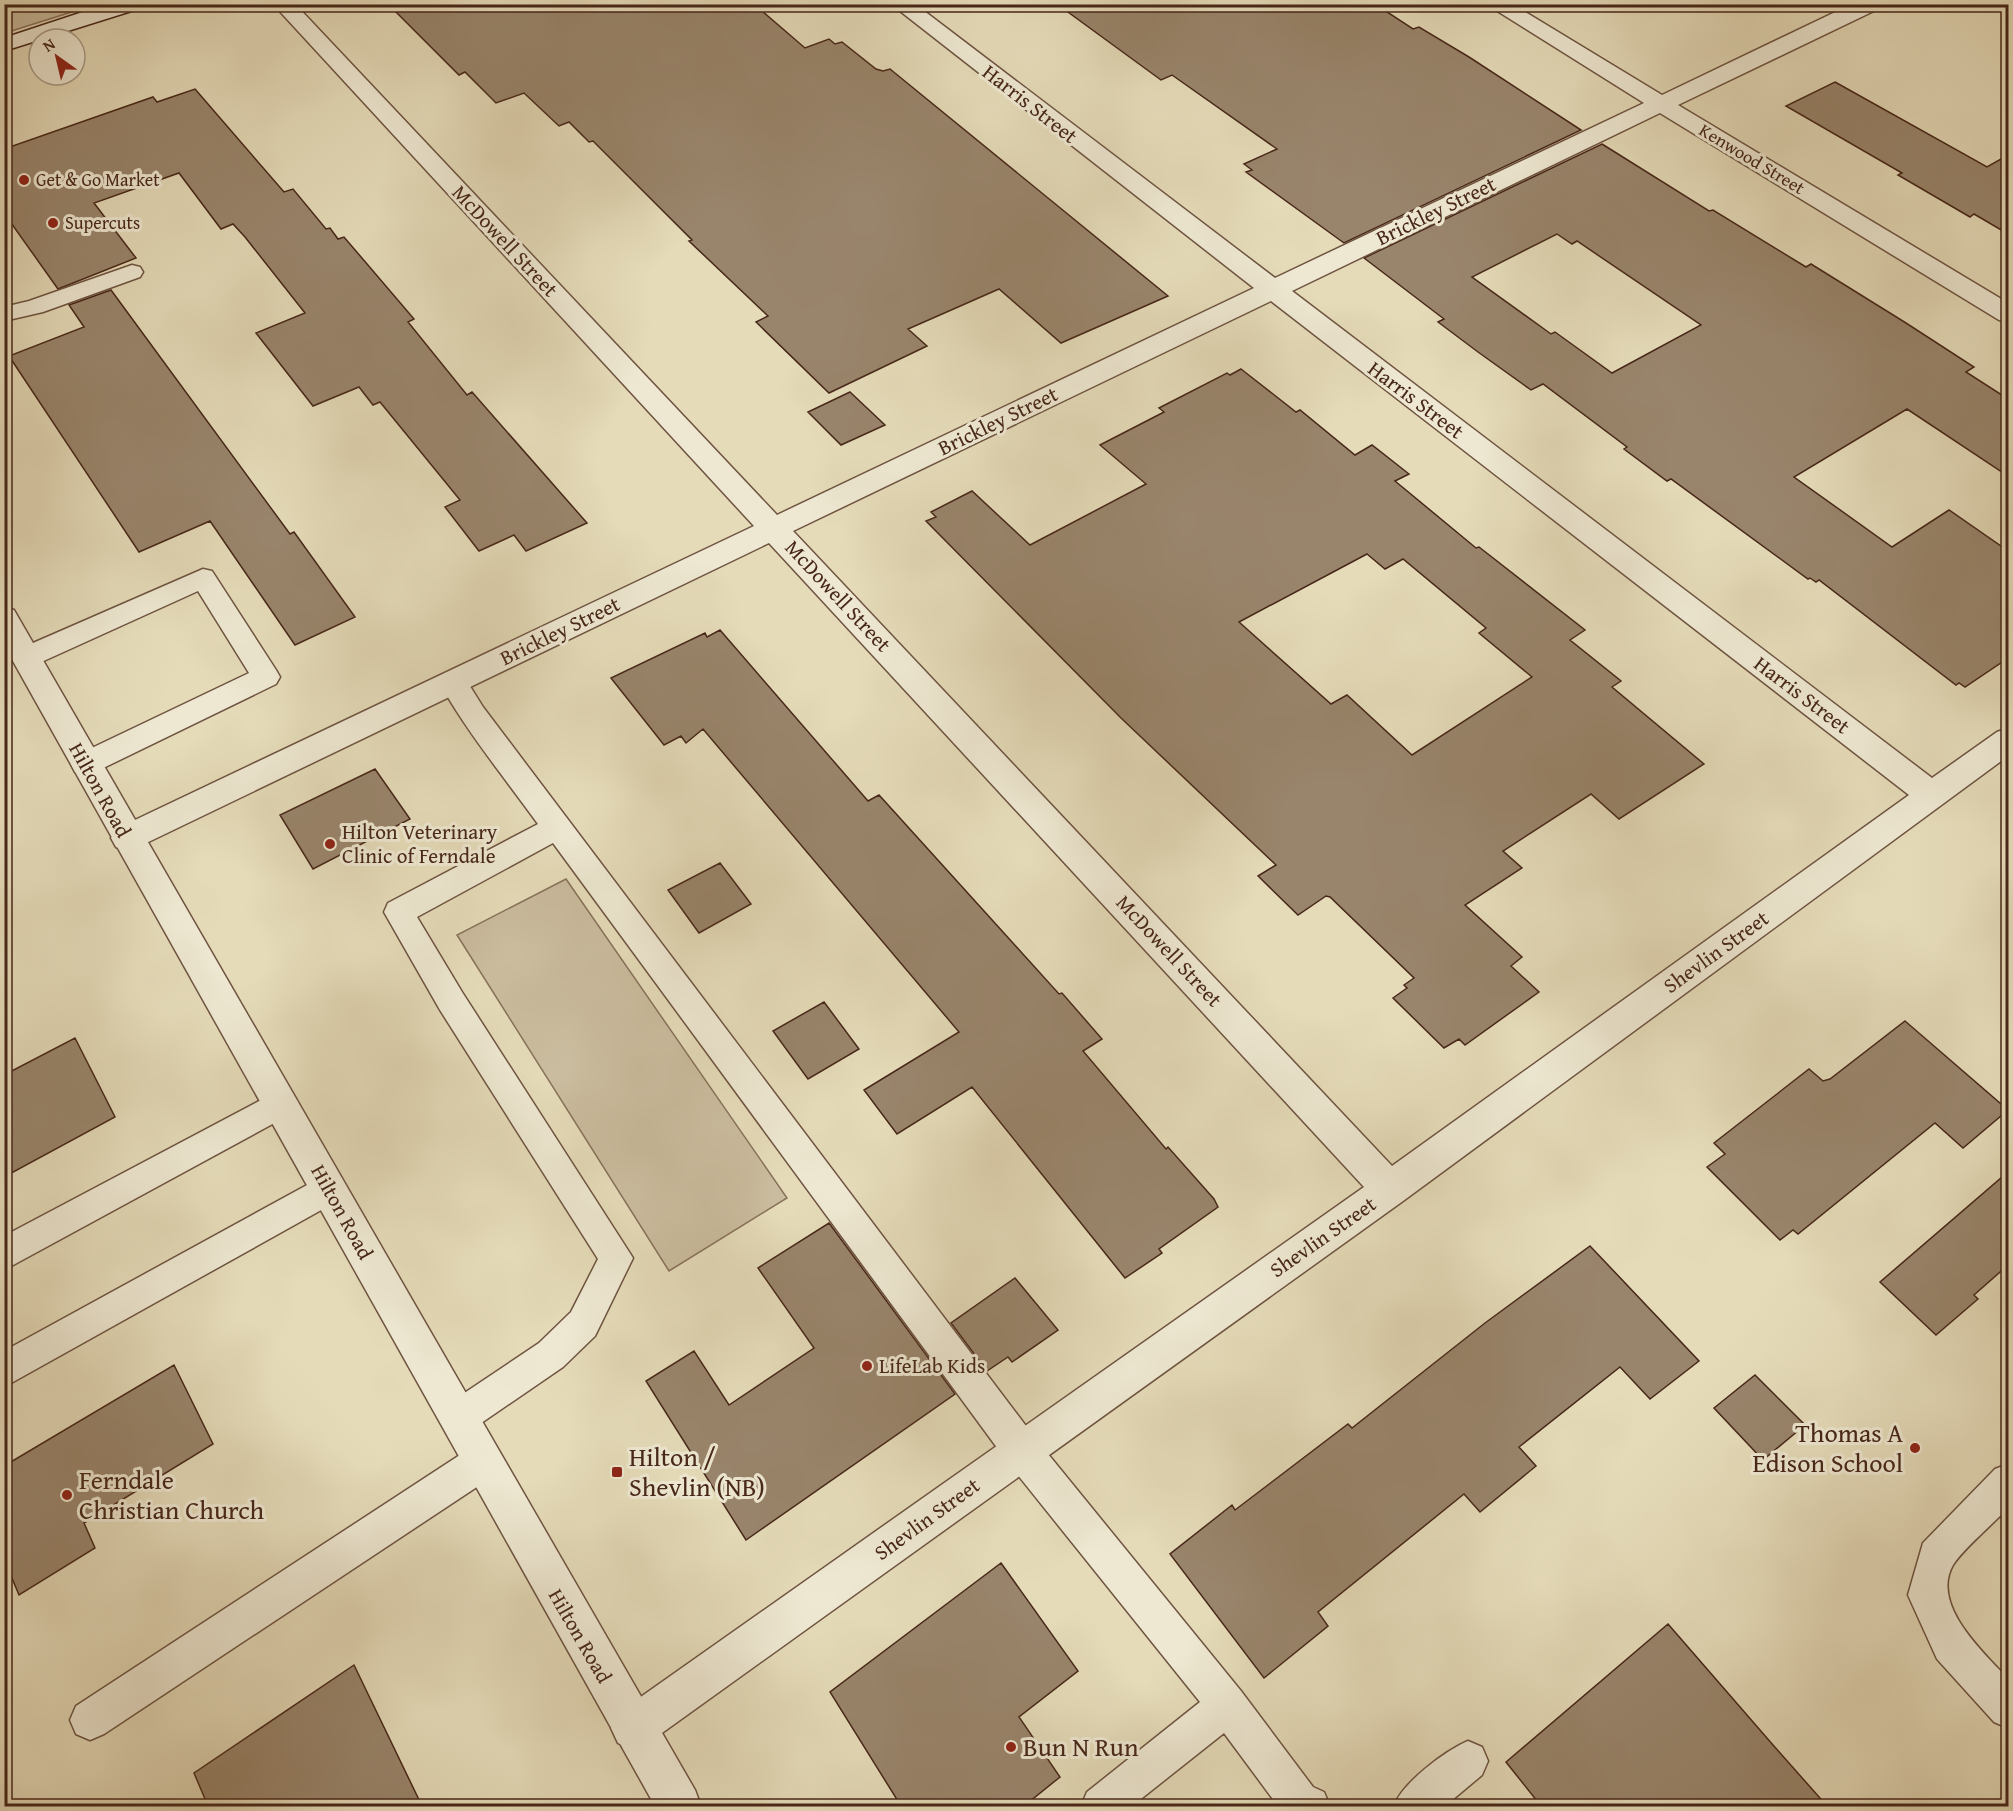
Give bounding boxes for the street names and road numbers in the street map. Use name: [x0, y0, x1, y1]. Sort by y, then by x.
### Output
street label: Harris Street: [976, 57, 1085, 151]
street label: Kenwood Street: [1694, 116, 1811, 201]
street label: Brickley Street: [1371, 168, 1502, 253]
street label: McDowell Street: [445, 178, 566, 304]
street label: Harris Street: [1362, 353, 1471, 446]
street label: Brickley Street: [933, 378, 1064, 463]
street label: McDowell Street: [778, 533, 899, 659]
street label: Brickley Street: [495, 588, 626, 673]
street label: Harris Street: [1748, 648, 1857, 741]
street label: Hilton Road: [62, 737, 140, 844]
street label: McDowell Street: [1109, 888, 1230, 1014]
street label: Shevlin Street: [1657, 902, 1775, 1000]
street label: Hilton Road: [304, 1159, 382, 1266]
street label: Shevlin Street: [1263, 1188, 1383, 1285]
street label: Shevlin Street: [868, 1469, 986, 1567]
street label: Hilton Road: [541, 1583, 620, 1689]

